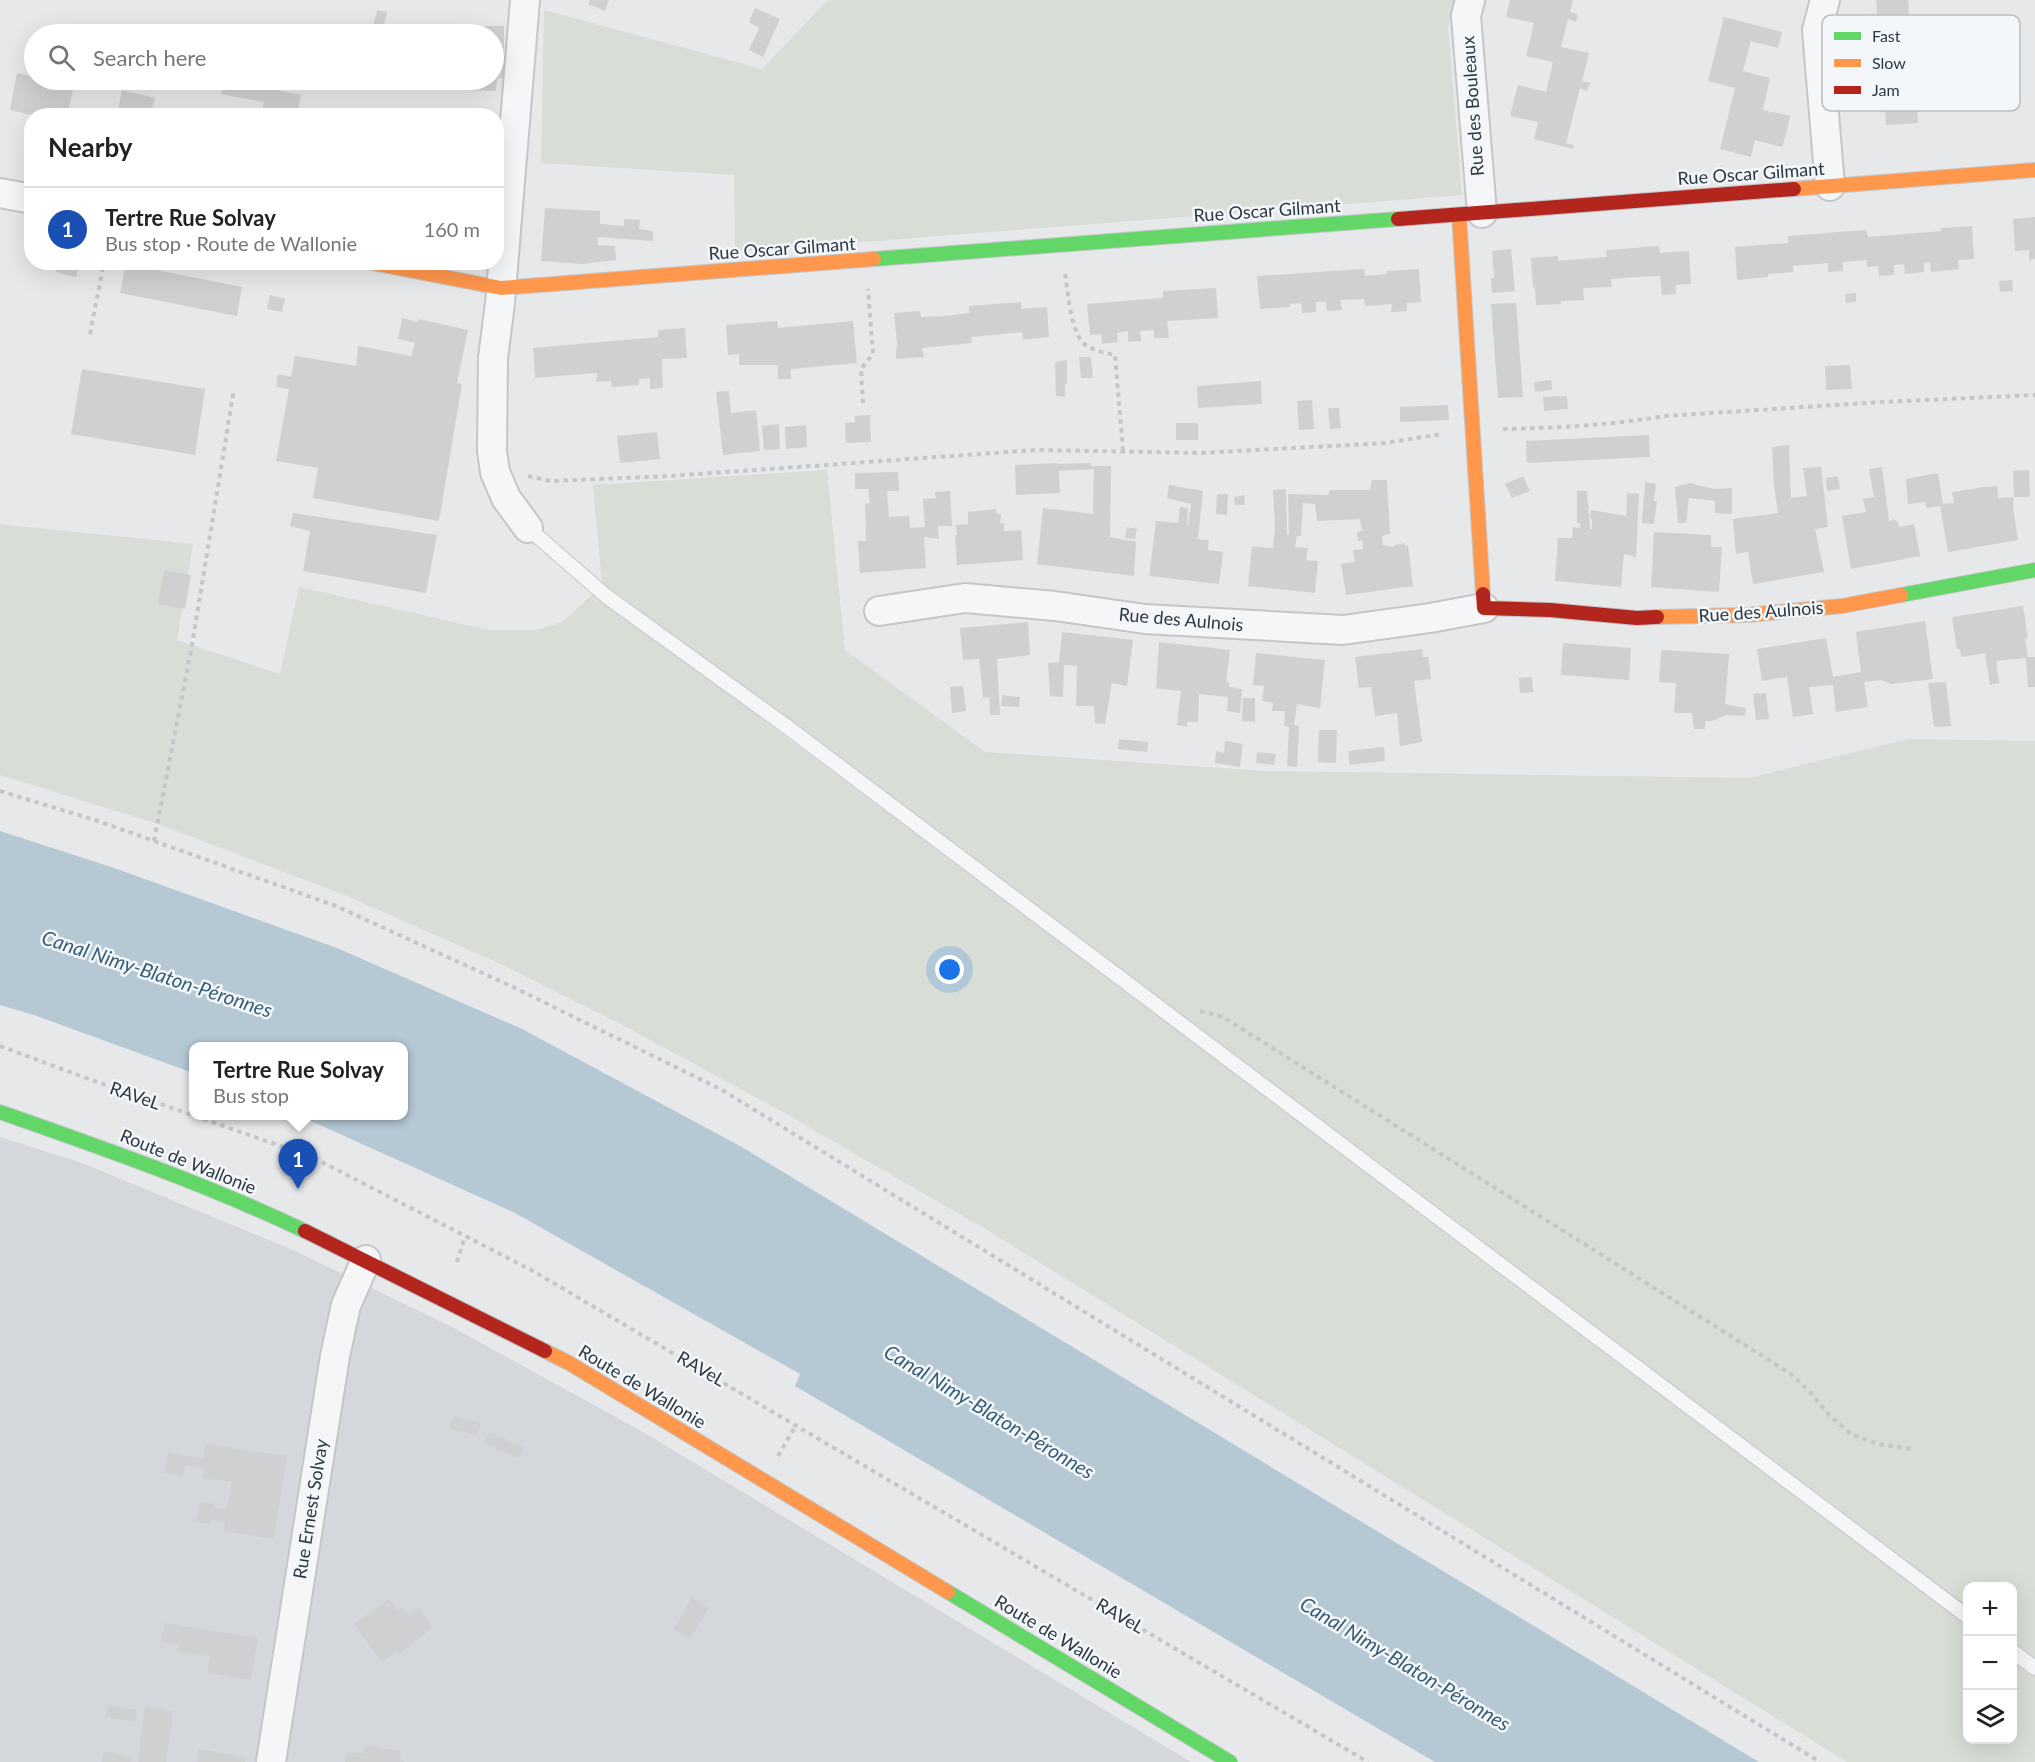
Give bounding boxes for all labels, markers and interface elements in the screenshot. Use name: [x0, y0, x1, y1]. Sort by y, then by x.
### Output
legend: [1822, 15, 2020, 111]
search box: [24, 24, 504, 90]
text: Fast: [1872, 26, 1901, 45]
street label: Rue des Bouleaux: [1456, 35, 1488, 177]
icon: search: [45, 41, 78, 74]
text: Search here: [93, 44, 206, 71]
text: Slow: [1872, 53, 1906, 72]
text: Jam: [1872, 80, 1900, 99]
text: Nearby: [48, 131, 133, 163]
street label: Rue Oscar Gilmant: [1677, 157, 1826, 189]
street label: Rue Oscar Gilmant: [1193, 194, 1342, 226]
text: Tertre Rue Solvay: [105, 204, 276, 231]
text: 1: [62, 217, 73, 241]
text: 160 m: [424, 217, 480, 241]
text: Bus stop · Route de Wallonie: [105, 231, 357, 255]
street label: Rue Oscar Gilmant: [708, 232, 857, 264]
street label: Rue des Aulnois: [1698, 596, 1824, 626]
street label: Rue des Aulnois: [1118, 603, 1245, 635]
water label: Canal Nimy-Blaton-Péronnes: [39, 924, 275, 1022]
your location: [935, 955, 964, 984]
popup: [189, 1042, 408, 1120]
text: Tertre Rue Solvay: [213, 1056, 384, 1083]
street label: RAVeL: [107, 1076, 163, 1114]
text: Bus stop: [213, 1083, 289, 1107]
street label: Route de Wallonie: [117, 1124, 260, 1198]
pin: 1: [278, 1140, 318, 1189]
street label: Route de Wallonie: [575, 1339, 710, 1433]
water label: Canal Nimy-Blaton-Péronnes: [880, 1339, 1099, 1483]
street label: RAVeL: [674, 1346, 729, 1391]
street label: Rue Ernest Solvay: [288, 1437, 332, 1580]
map controls: [1963, 1582, 2017, 1744]
button: +: [1963, 1582, 2017, 1636]
street label: Route de Wallonie: [991, 1589, 1126, 1683]
water label: Canal Nimy-Blaton-Péronnes: [1296, 1591, 1515, 1735]
street label: RAVeL: [1093, 1593, 1148, 1638]
button: −: [1963, 1636, 2017, 1690]
button: layers: [1963, 1690, 2017, 1744]

